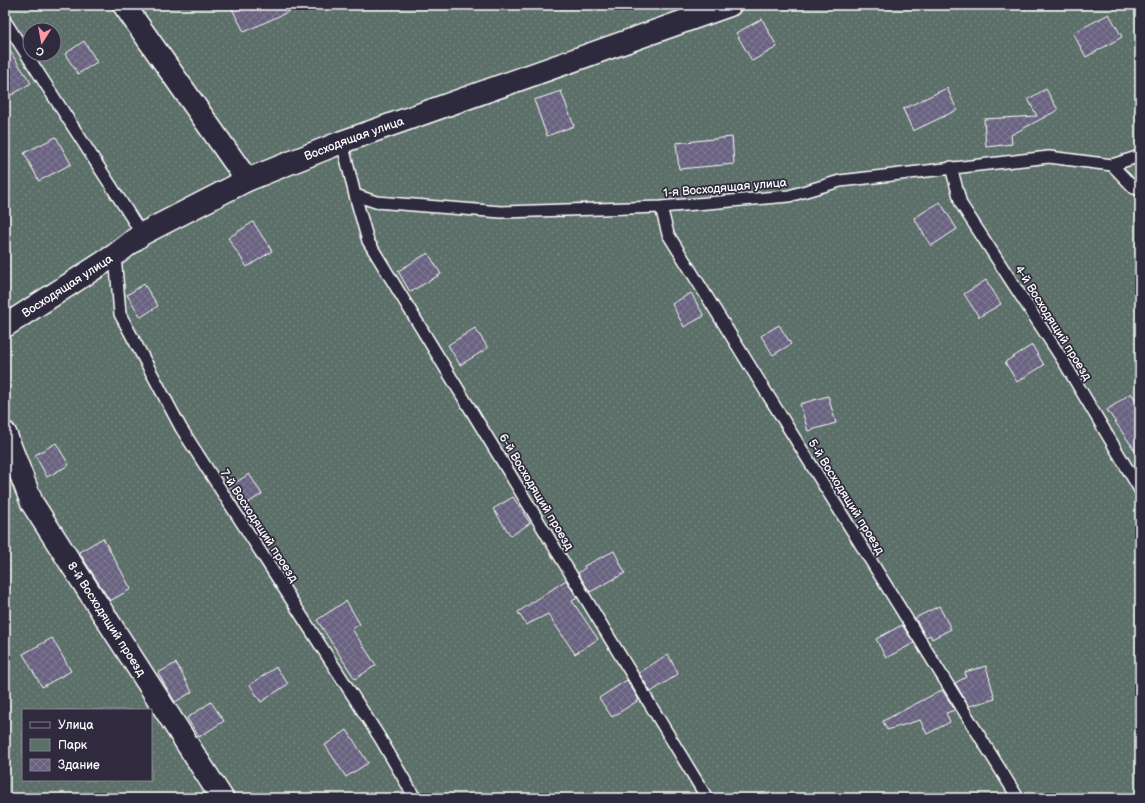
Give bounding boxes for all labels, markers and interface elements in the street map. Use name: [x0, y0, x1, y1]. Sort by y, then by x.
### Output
north arrow: [22, 22, 62, 62]
text: С: [35, 44, 45, 58]
street label: Восходящая улица: [302, 113, 406, 164]
street label: 1-я Восходящая улица: [663, 175, 787, 201]
street label: Восходящая улица: [19, 251, 115, 321]
street label: 4-й Восходящий проезд: [1011, 263, 1095, 384]
street label: 6-й Восходящий проезд: [495, 431, 577, 554]
street label: 5-й Восходящий проезд: [804, 437, 888, 558]
street label: 7-й Восходящий проезд: [217, 467, 302, 586]
street label: 8-й Восходящий проезд: [64, 559, 149, 680]
legend: [22, 709, 152, 781]
text: Улица: [58, 718, 94, 733]
text: Парк: [58, 738, 88, 753]
text: Здание: [58, 758, 100, 773]

